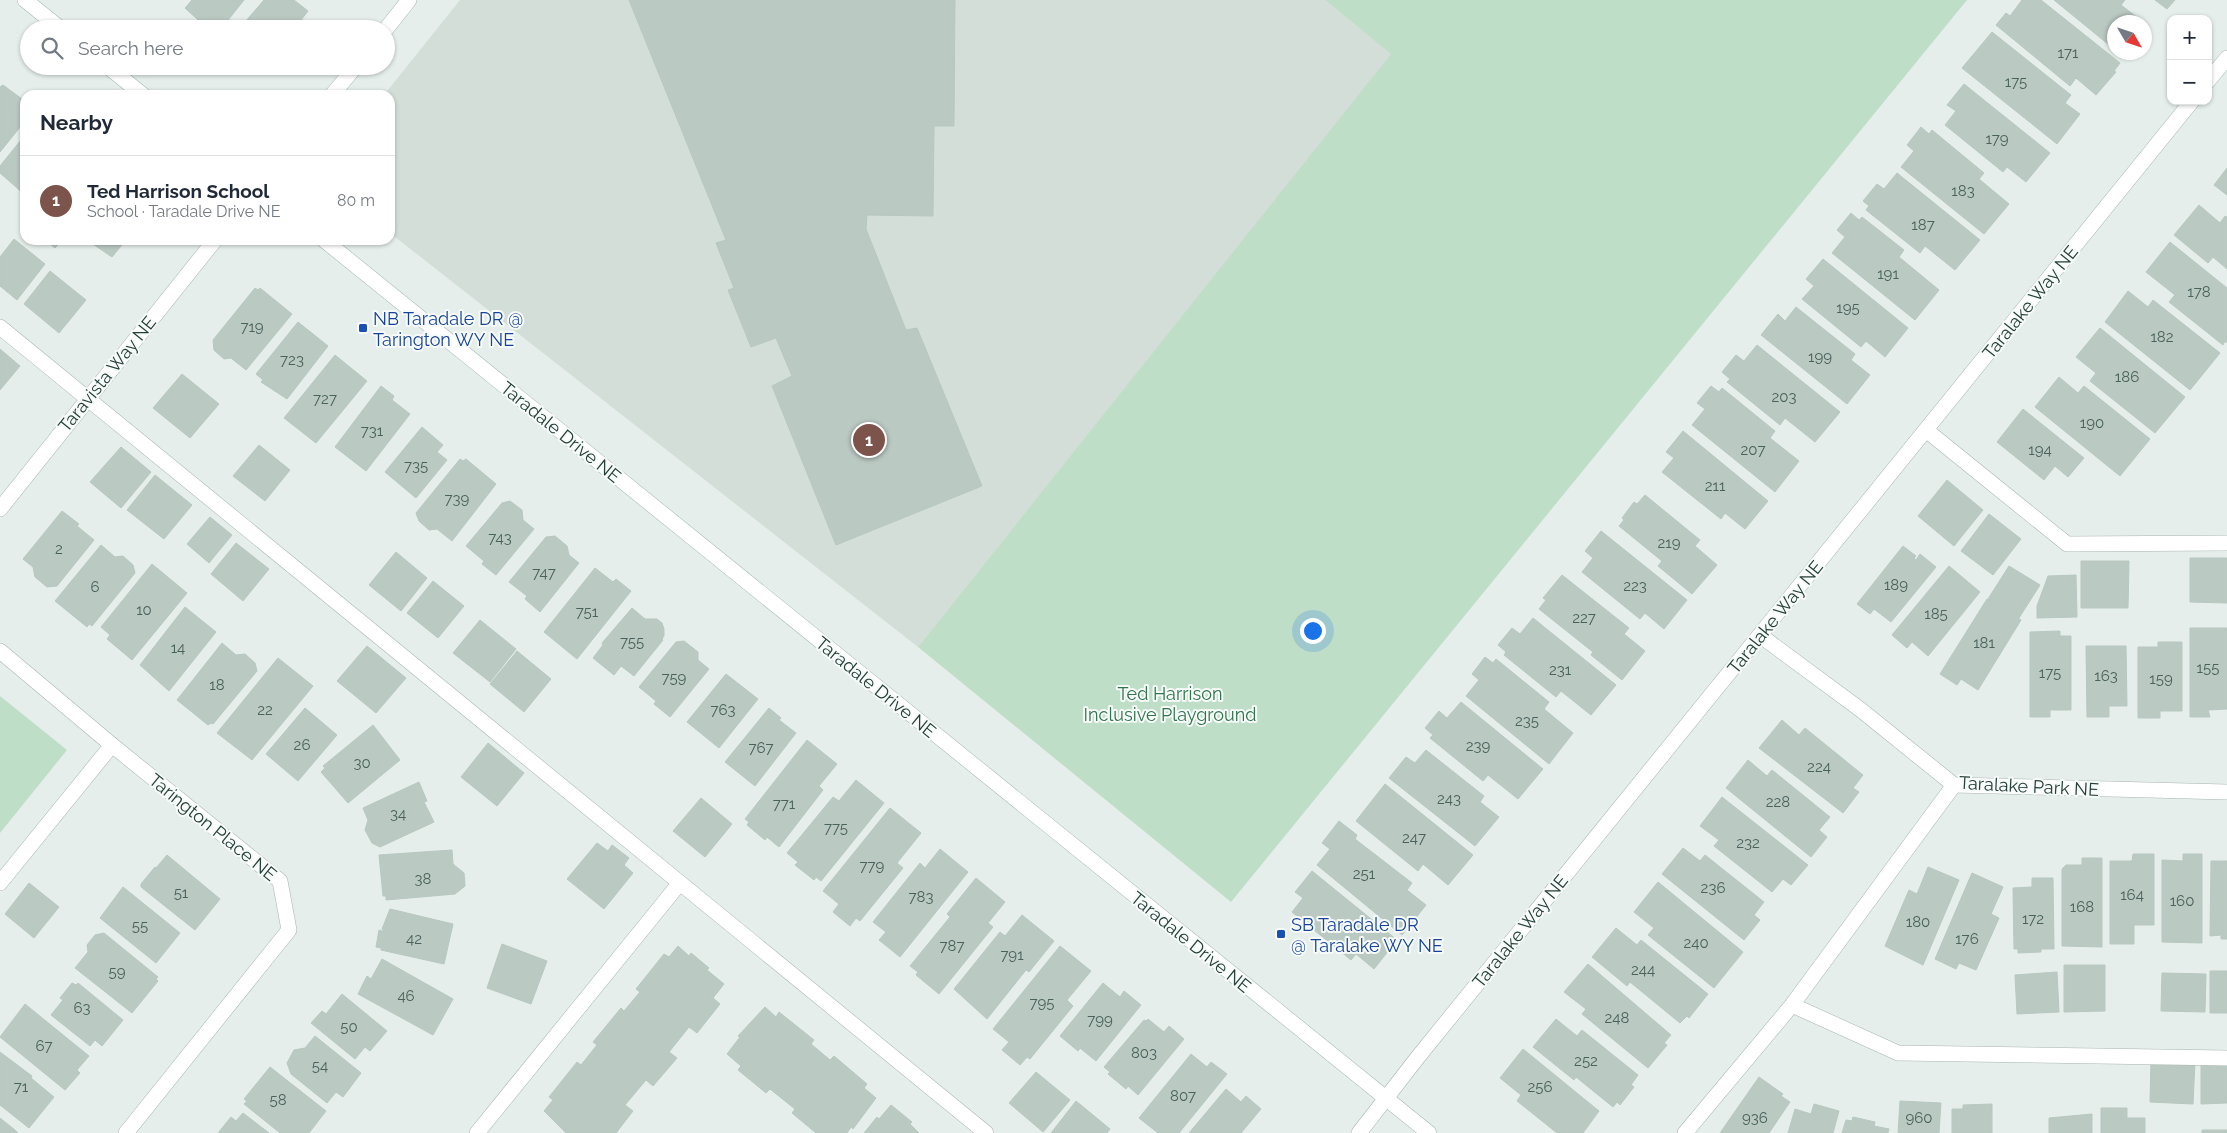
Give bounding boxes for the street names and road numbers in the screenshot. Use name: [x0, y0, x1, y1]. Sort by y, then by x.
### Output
street label: Taralake Way NE: [1978, 241, 2082, 363]
street label: Taravista Way NE: [54, 312, 160, 436]
street label: Taradale Drive NE: [497, 377, 625, 487]
street label: Taralake Way NE: [1723, 556, 1827, 678]
street label: Taradale Drive NE: [812, 632, 940, 742]
street label: Tarington Place NE: [145, 769, 281, 885]
street label: Taralake Park NE: [1958, 772, 2100, 800]
street label: Taralake Way NE: [1468, 870, 1572, 992]
street label: Taradale Drive NE: [1127, 887, 1255, 997]

